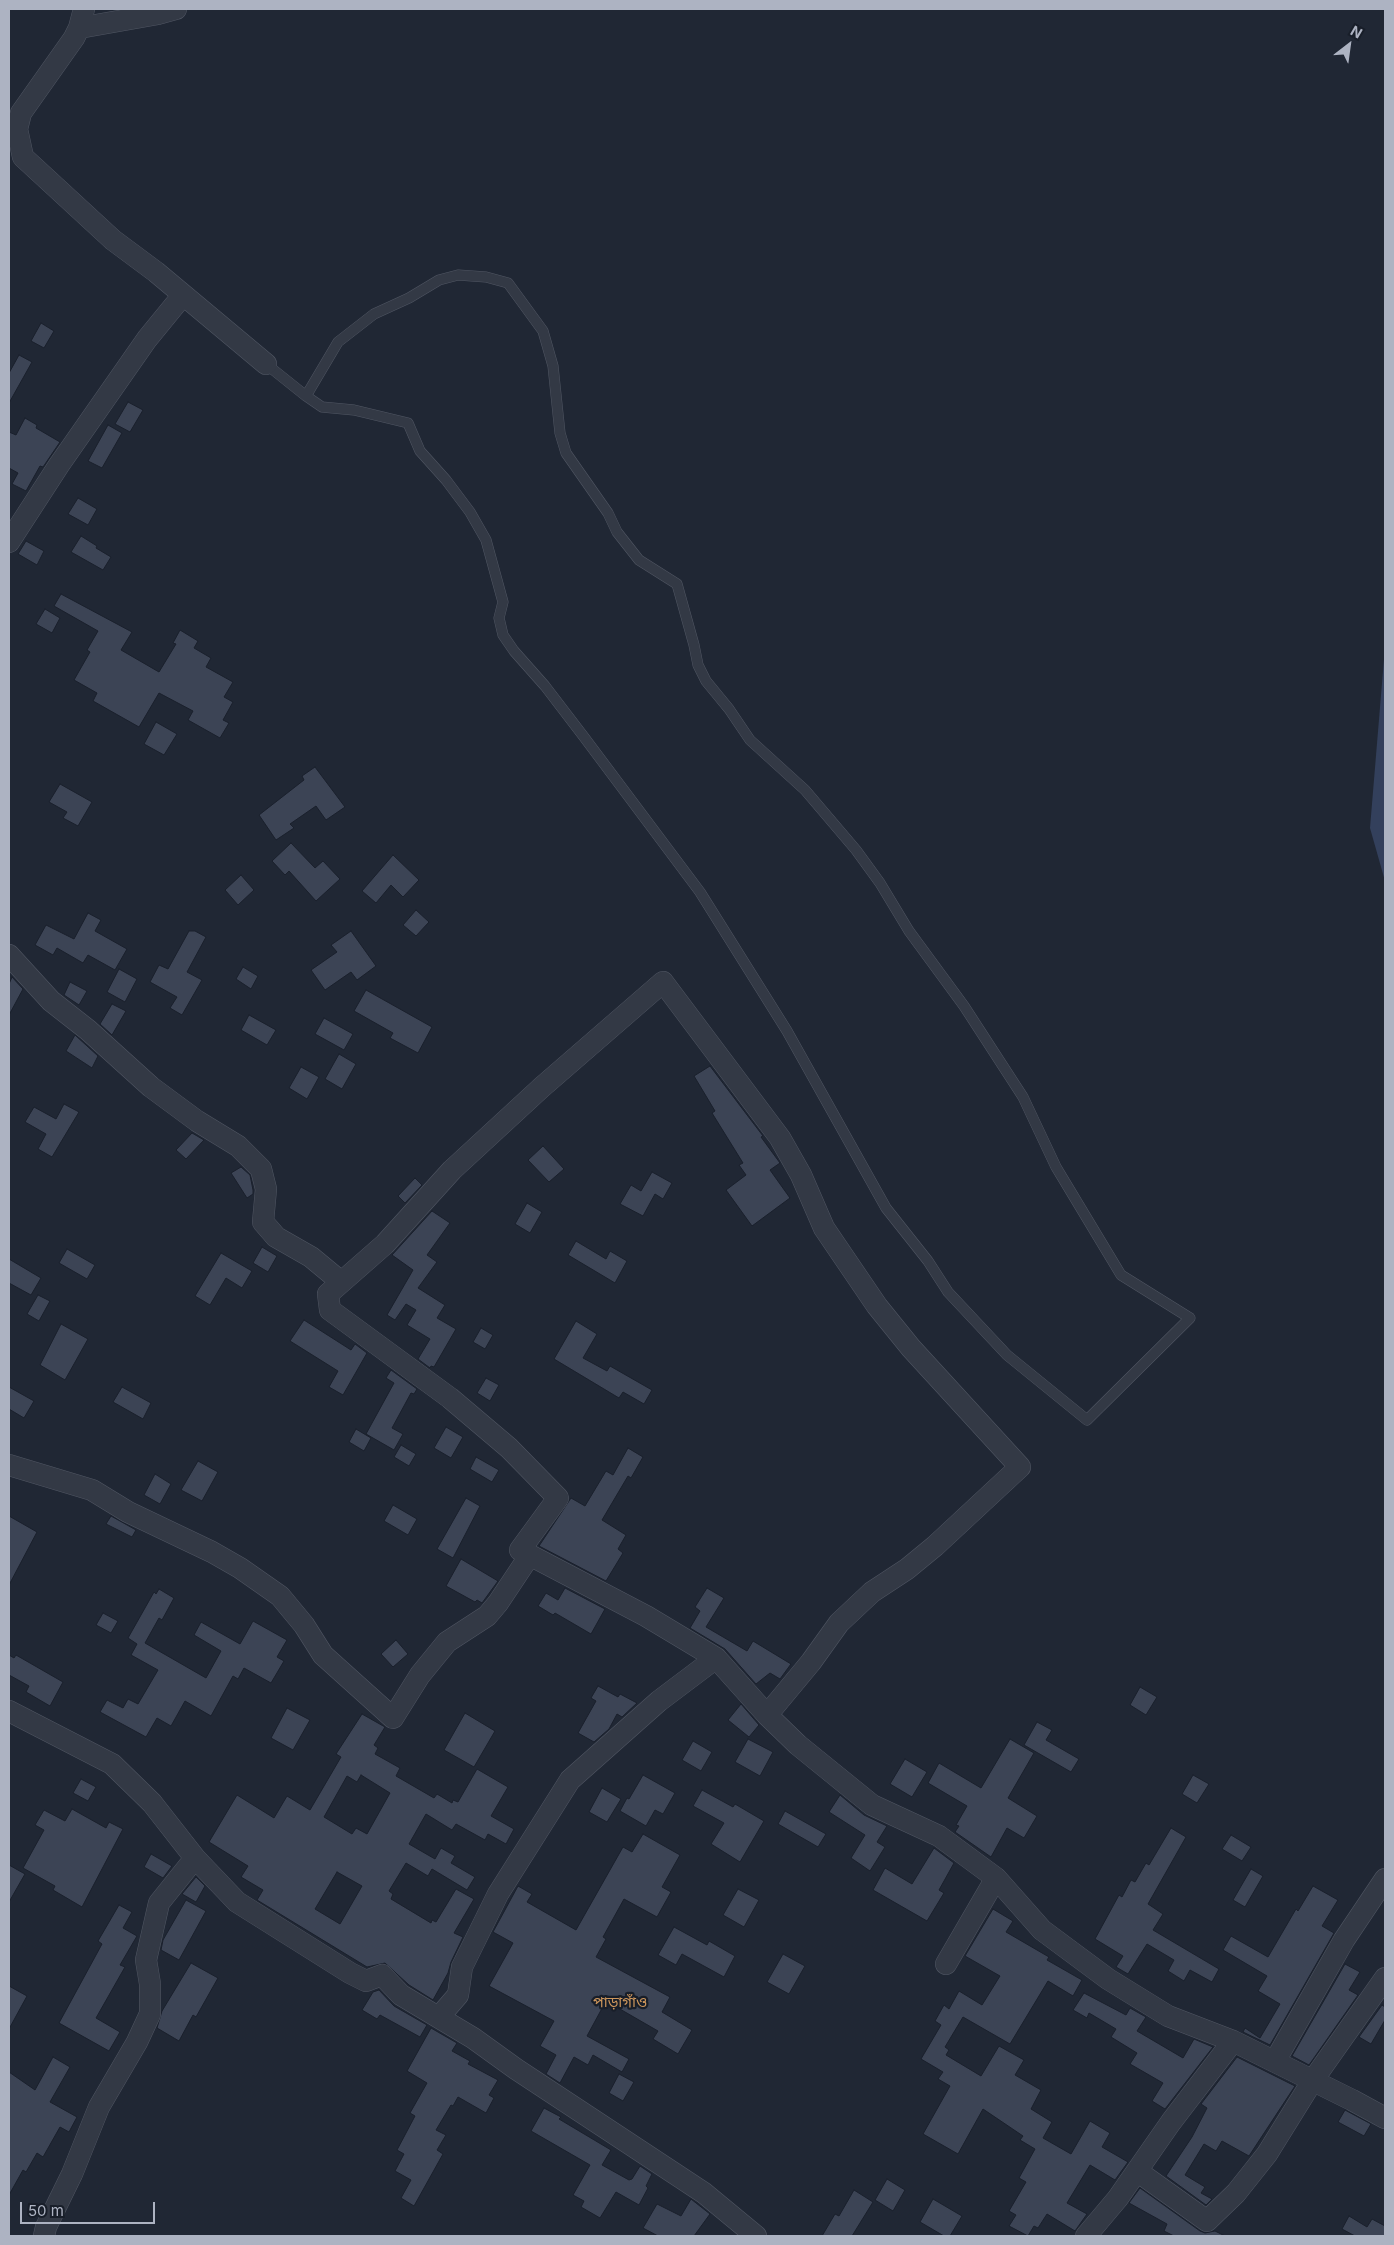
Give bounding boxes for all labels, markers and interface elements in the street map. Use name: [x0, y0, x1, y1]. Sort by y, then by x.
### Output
north arrow: [1324, 20, 1374, 70]
text: N: [1348, 22, 1366, 42]
district label: পাড়াগাঁও: [593, 1993, 647, 2011]
scale bar: [22, 2192, 158, 2224]
text: 50 m: [28, 2201, 64, 2220]

